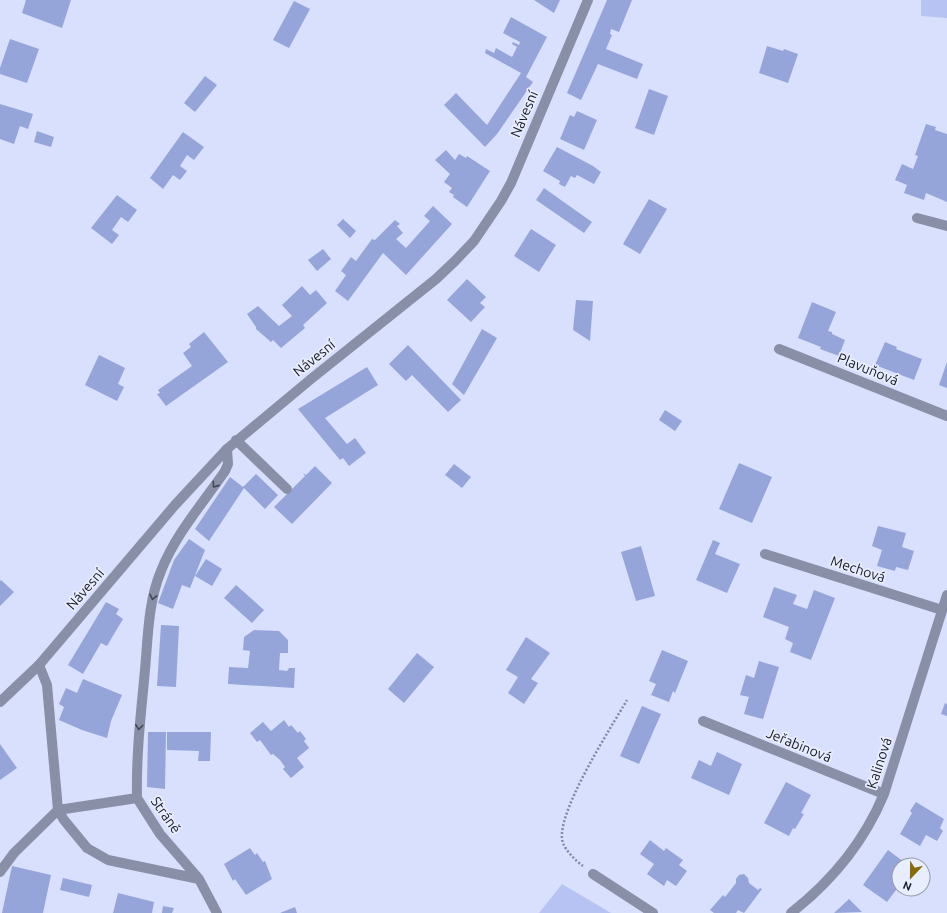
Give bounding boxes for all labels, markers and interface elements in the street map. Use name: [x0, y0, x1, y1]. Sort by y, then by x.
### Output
street label: Návesní: [507, 88, 541, 140]
street label: Návesní: [290, 336, 339, 380]
street label: Plavuňová: [835, 350, 901, 388]
one-way arrow: [213, 480, 220, 487]
street label: Mechová: [829, 553, 887, 585]
street label: Návesní: [63, 565, 108, 613]
one-way arrow: [149, 594, 157, 601]
one-way arrow: [135, 724, 144, 730]
street label: Jeřabinová: [764, 725, 834, 765]
street label: Kalinová: [863, 735, 895, 791]
street label: Stráně: [148, 794, 184, 836]
north arrow: [891, 857, 931, 897]
text: N: [901, 879, 913, 893]

